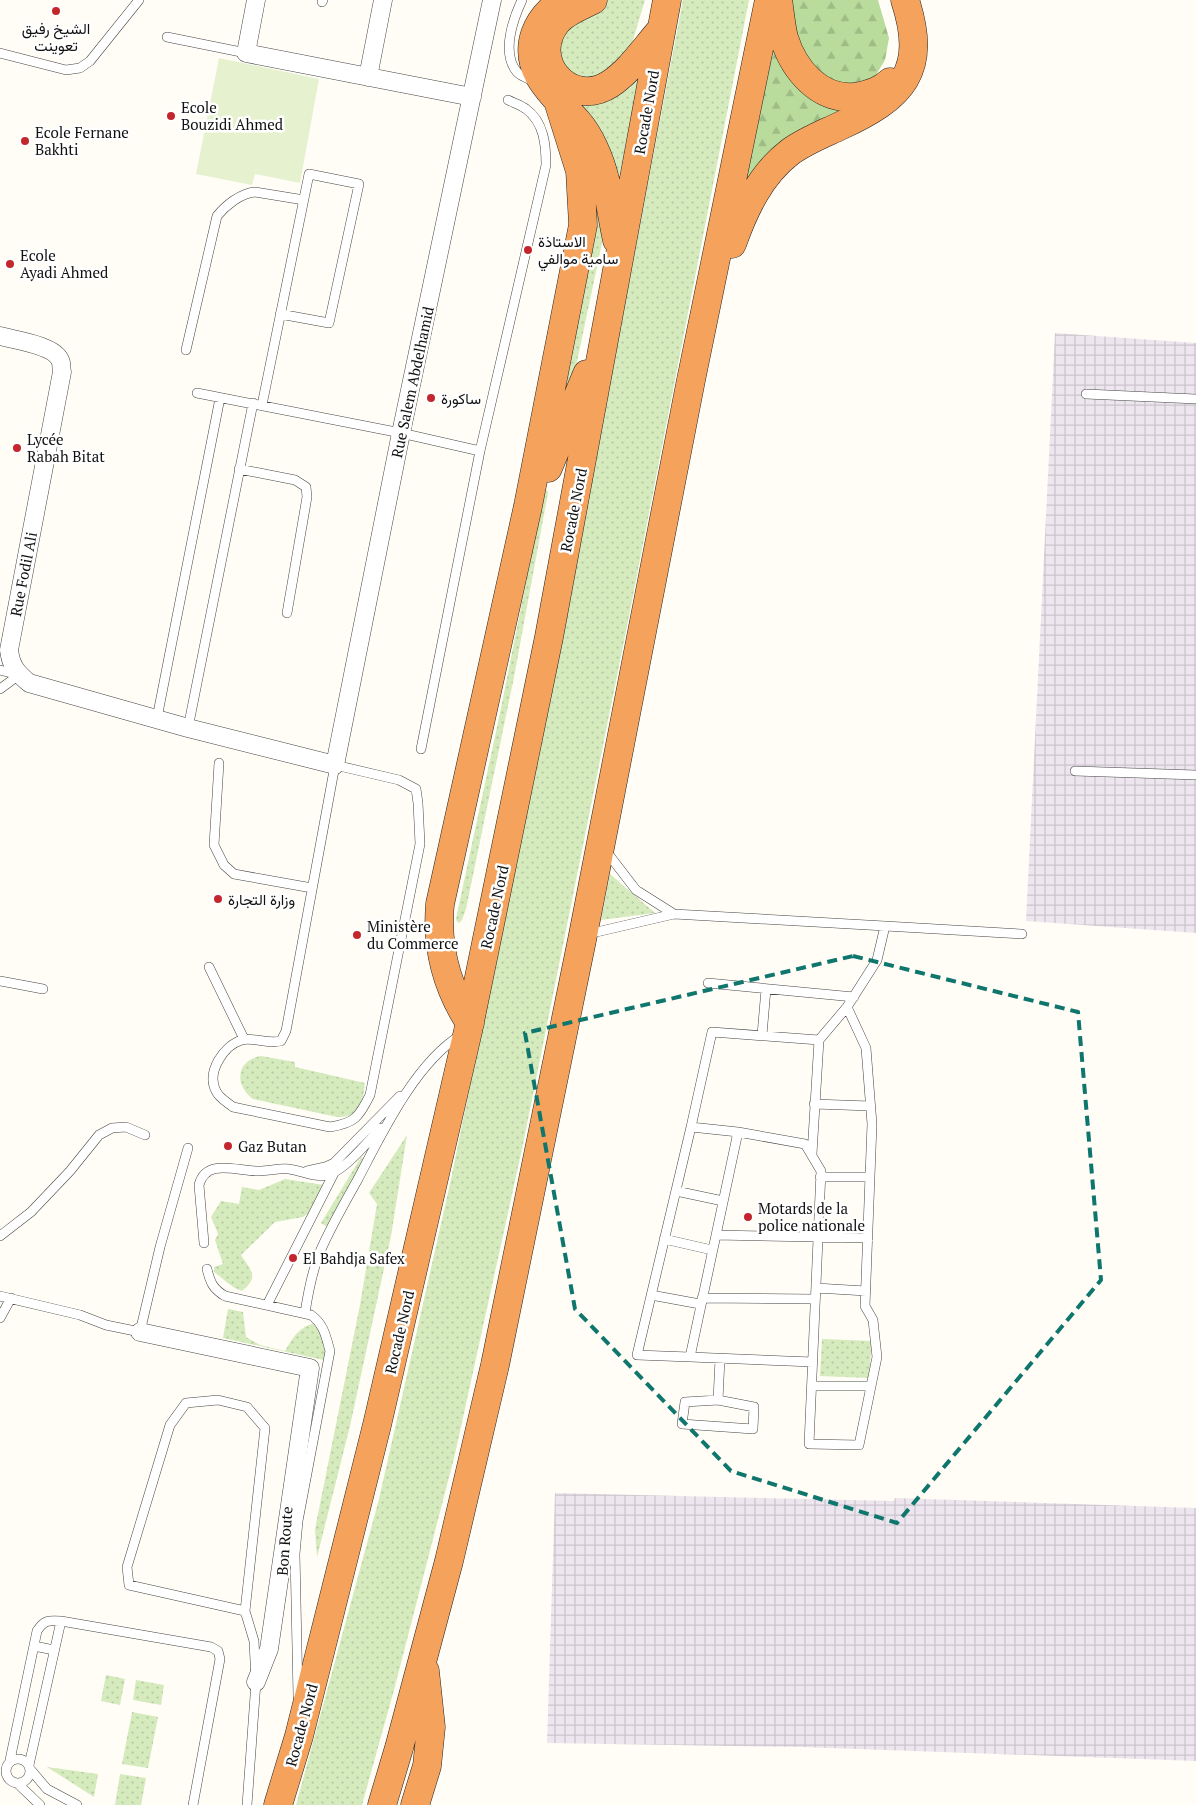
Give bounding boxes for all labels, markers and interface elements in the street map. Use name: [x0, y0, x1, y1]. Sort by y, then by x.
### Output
marker: الشيخ رفيق تعوينت: [50, 5, 62, 17]
place label: الشيخ رفيق تعوينت: [22, 18, 90, 55]
street label: Rocade Nord: [629, 68, 663, 156]
place label: Ecole Bouzidi Ahmed: [181, 97, 283, 134]
marker: Ecole Bouzidi Ahmed: [165, 110, 177, 122]
place label: Ecole Fernane Bakhti: [35, 122, 129, 159]
marker: Ecole Fernane Bakhti: [19, 135, 31, 147]
place label: الاستاذة سامية موالفي: [538, 231, 618, 272]
marker: الاستاذة سامية موالفي: [522, 244, 534, 256]
place label: Ecole Ayadi Ahmed: [20, 245, 108, 282]
marker: Ecole Ayadi Ahmed: [4, 258, 16, 270]
street label: Rue Salem Abdelhamid: [386, 304, 438, 460]
place label: ساكورة: [441, 388, 481, 408]
marker: ساكورة: [425, 392, 437, 404]
place label: Lycée Rabah Bitat: [27, 429, 105, 466]
marker: Lycée Rabah Bitat: [11, 442, 23, 454]
street label: Rocade Nord: [555, 466, 591, 554]
street label: Rue Fodil Ali: [5, 530, 41, 618]
street label: Rocade Nord: [475, 863, 513, 951]
place label: وزارة التجارة: [228, 889, 295, 909]
marker: وزارة التجارة: [212, 893, 224, 905]
place label: Ministère du Commerce: [367, 916, 459, 953]
marker: Ministère du Commerce: [351, 929, 363, 941]
place label: Gaz Butan: [238, 1136, 307, 1156]
marker: Gaz Butan: [222, 1140, 234, 1152]
place label: Motards de la police nationale: [758, 1198, 865, 1235]
marker: Motards de la police nationale: [742, 1211, 754, 1223]
place label: El Bahdja Safex: [303, 1248, 405, 1268]
marker: El Bahdja Safex: [287, 1252, 299, 1264]
street label: Rocade Nord: [380, 1288, 418, 1376]
street label: Bon Route: [272, 1506, 296, 1576]
street label: Rocade Nord: [280, 1681, 322, 1769]

